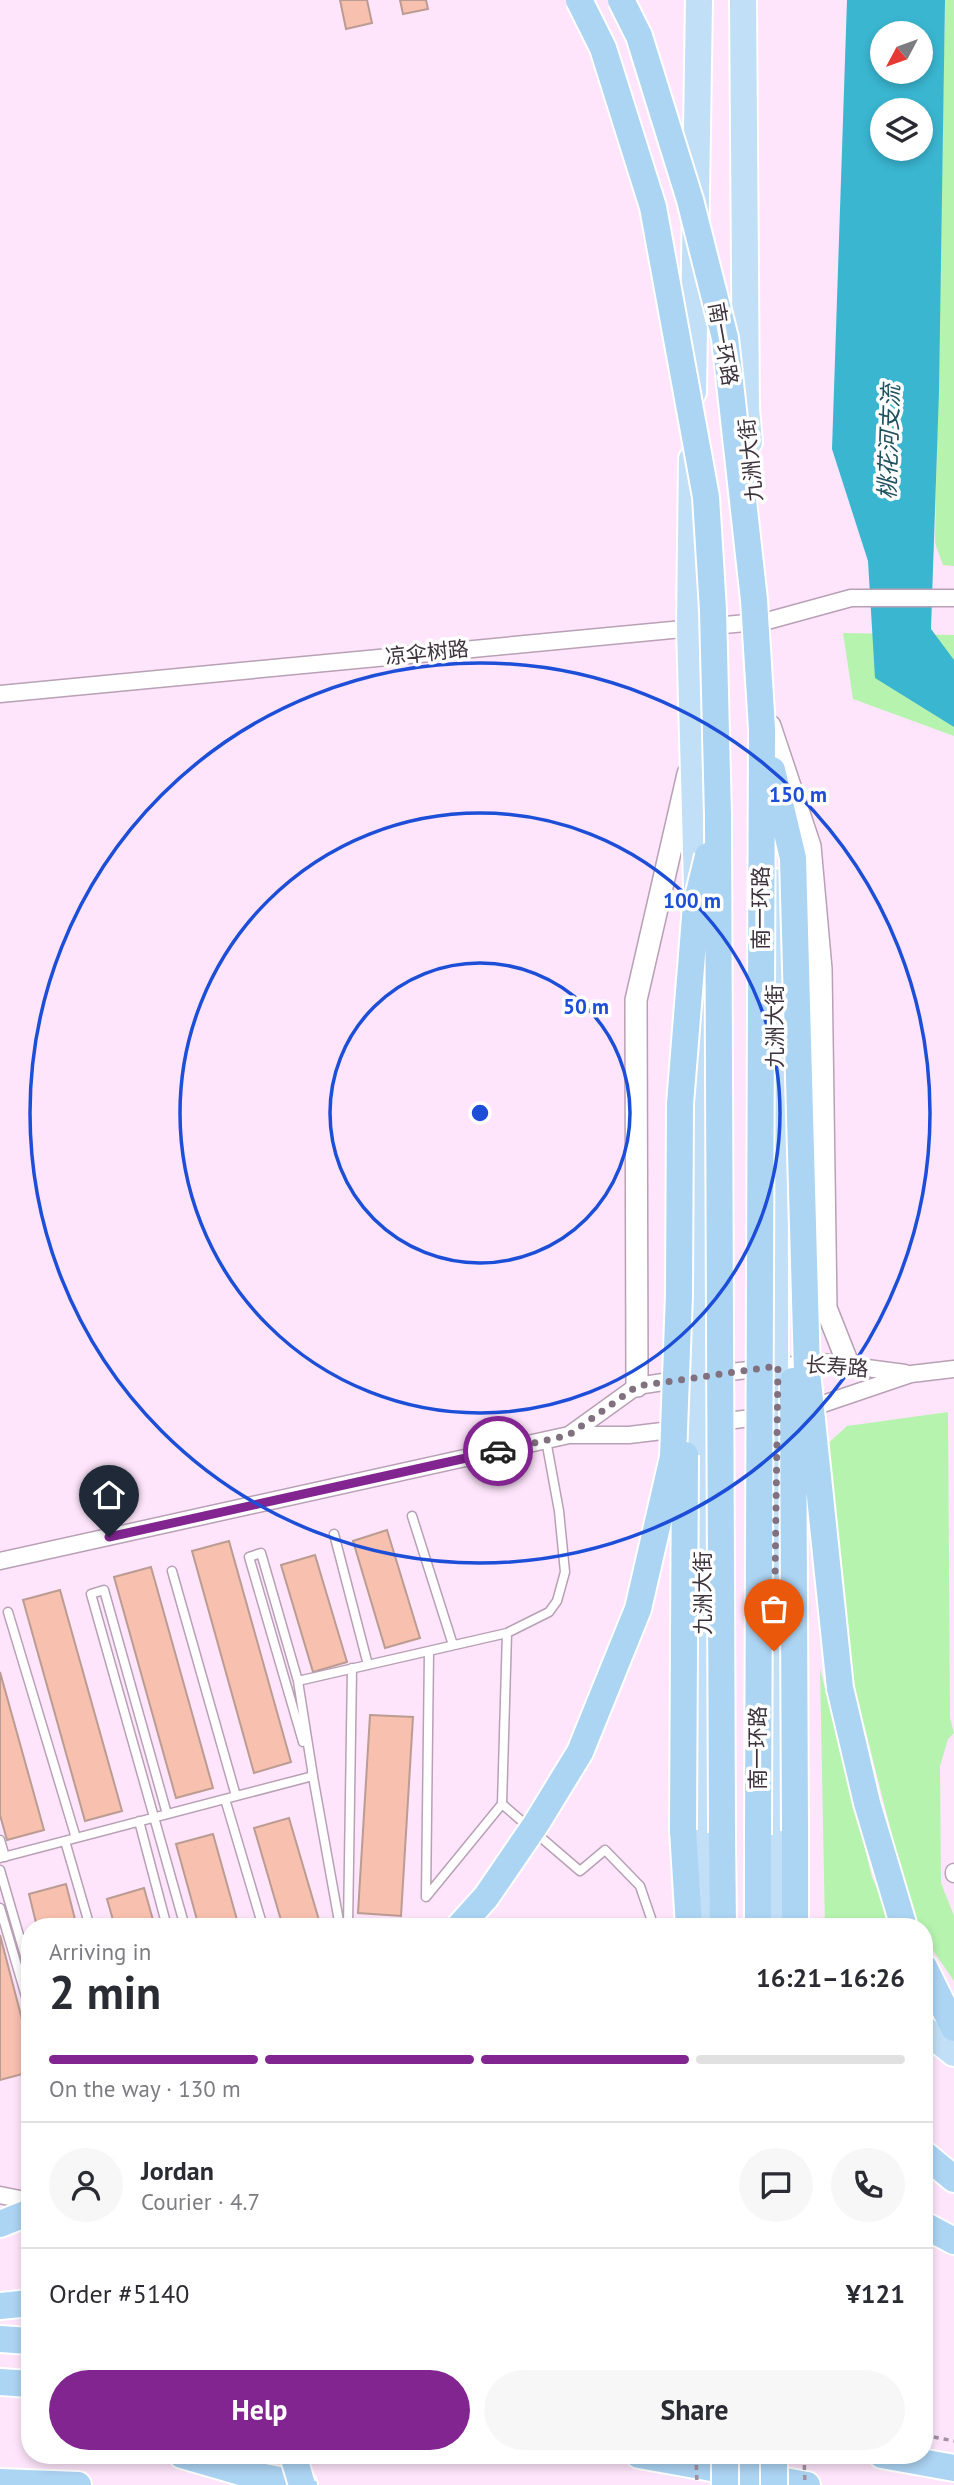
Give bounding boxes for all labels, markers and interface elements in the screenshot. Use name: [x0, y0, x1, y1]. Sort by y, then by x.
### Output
north arrow: [870, 21, 933, 84]
map controls: [870, 21, 933, 161]
button: layers: [870, 98, 933, 161]
street label: 南一环路: [703, 300, 744, 388]
water label: 桃花河支流: [872, 381, 905, 500]
street label: 九洲大街: [733, 417, 768, 503]
street label: 凉伞树路: [384, 635, 470, 670]
text: 150 m: [769, 781, 827, 808]
street label: 南一环路: [747, 866, 774, 950]
text: 100 m: [663, 887, 721, 914]
street label: 九洲大街: [761, 984, 788, 1068]
text: 50 m: [563, 993, 609, 1020]
centre of rings: [468, 1101, 492, 1125]
street label: 长寿路: [805, 1351, 869, 1382]
courier: [463, 1416, 533, 1486]
icon: car: [479, 1432, 517, 1470]
pin: [79, 1465, 139, 1537]
icon: home: [90, 1476, 128, 1514]
street label: 九洲大街: [689, 1551, 716, 1635]
pin: [744, 1579, 804, 1651]
icon: bag: [755, 1590, 793, 1628]
street label: 南一环路: [744, 1706, 771, 1790]
text: Arriving in: [49, 1937, 151, 1966]
text: 16:21–16:26: [756, 1961, 905, 1994]
text: 2 min: [49, 1962, 161, 2022]
text: On the way · 130 m: [49, 2074, 241, 2103]
button: person: [49, 2148, 123, 2222]
button: chat: [739, 2148, 813, 2222]
button: phone: [831, 2148, 905, 2222]
text: Jordan: [141, 2154, 214, 2187]
text: Courier · 4.7: [141, 2187, 260, 2216]
text: Order #5140: [49, 2277, 189, 2310]
text: ¥121: [846, 2277, 905, 2310]
button: Help: [49, 2370, 470, 2450]
button: Share: [484, 2370, 905, 2450]

